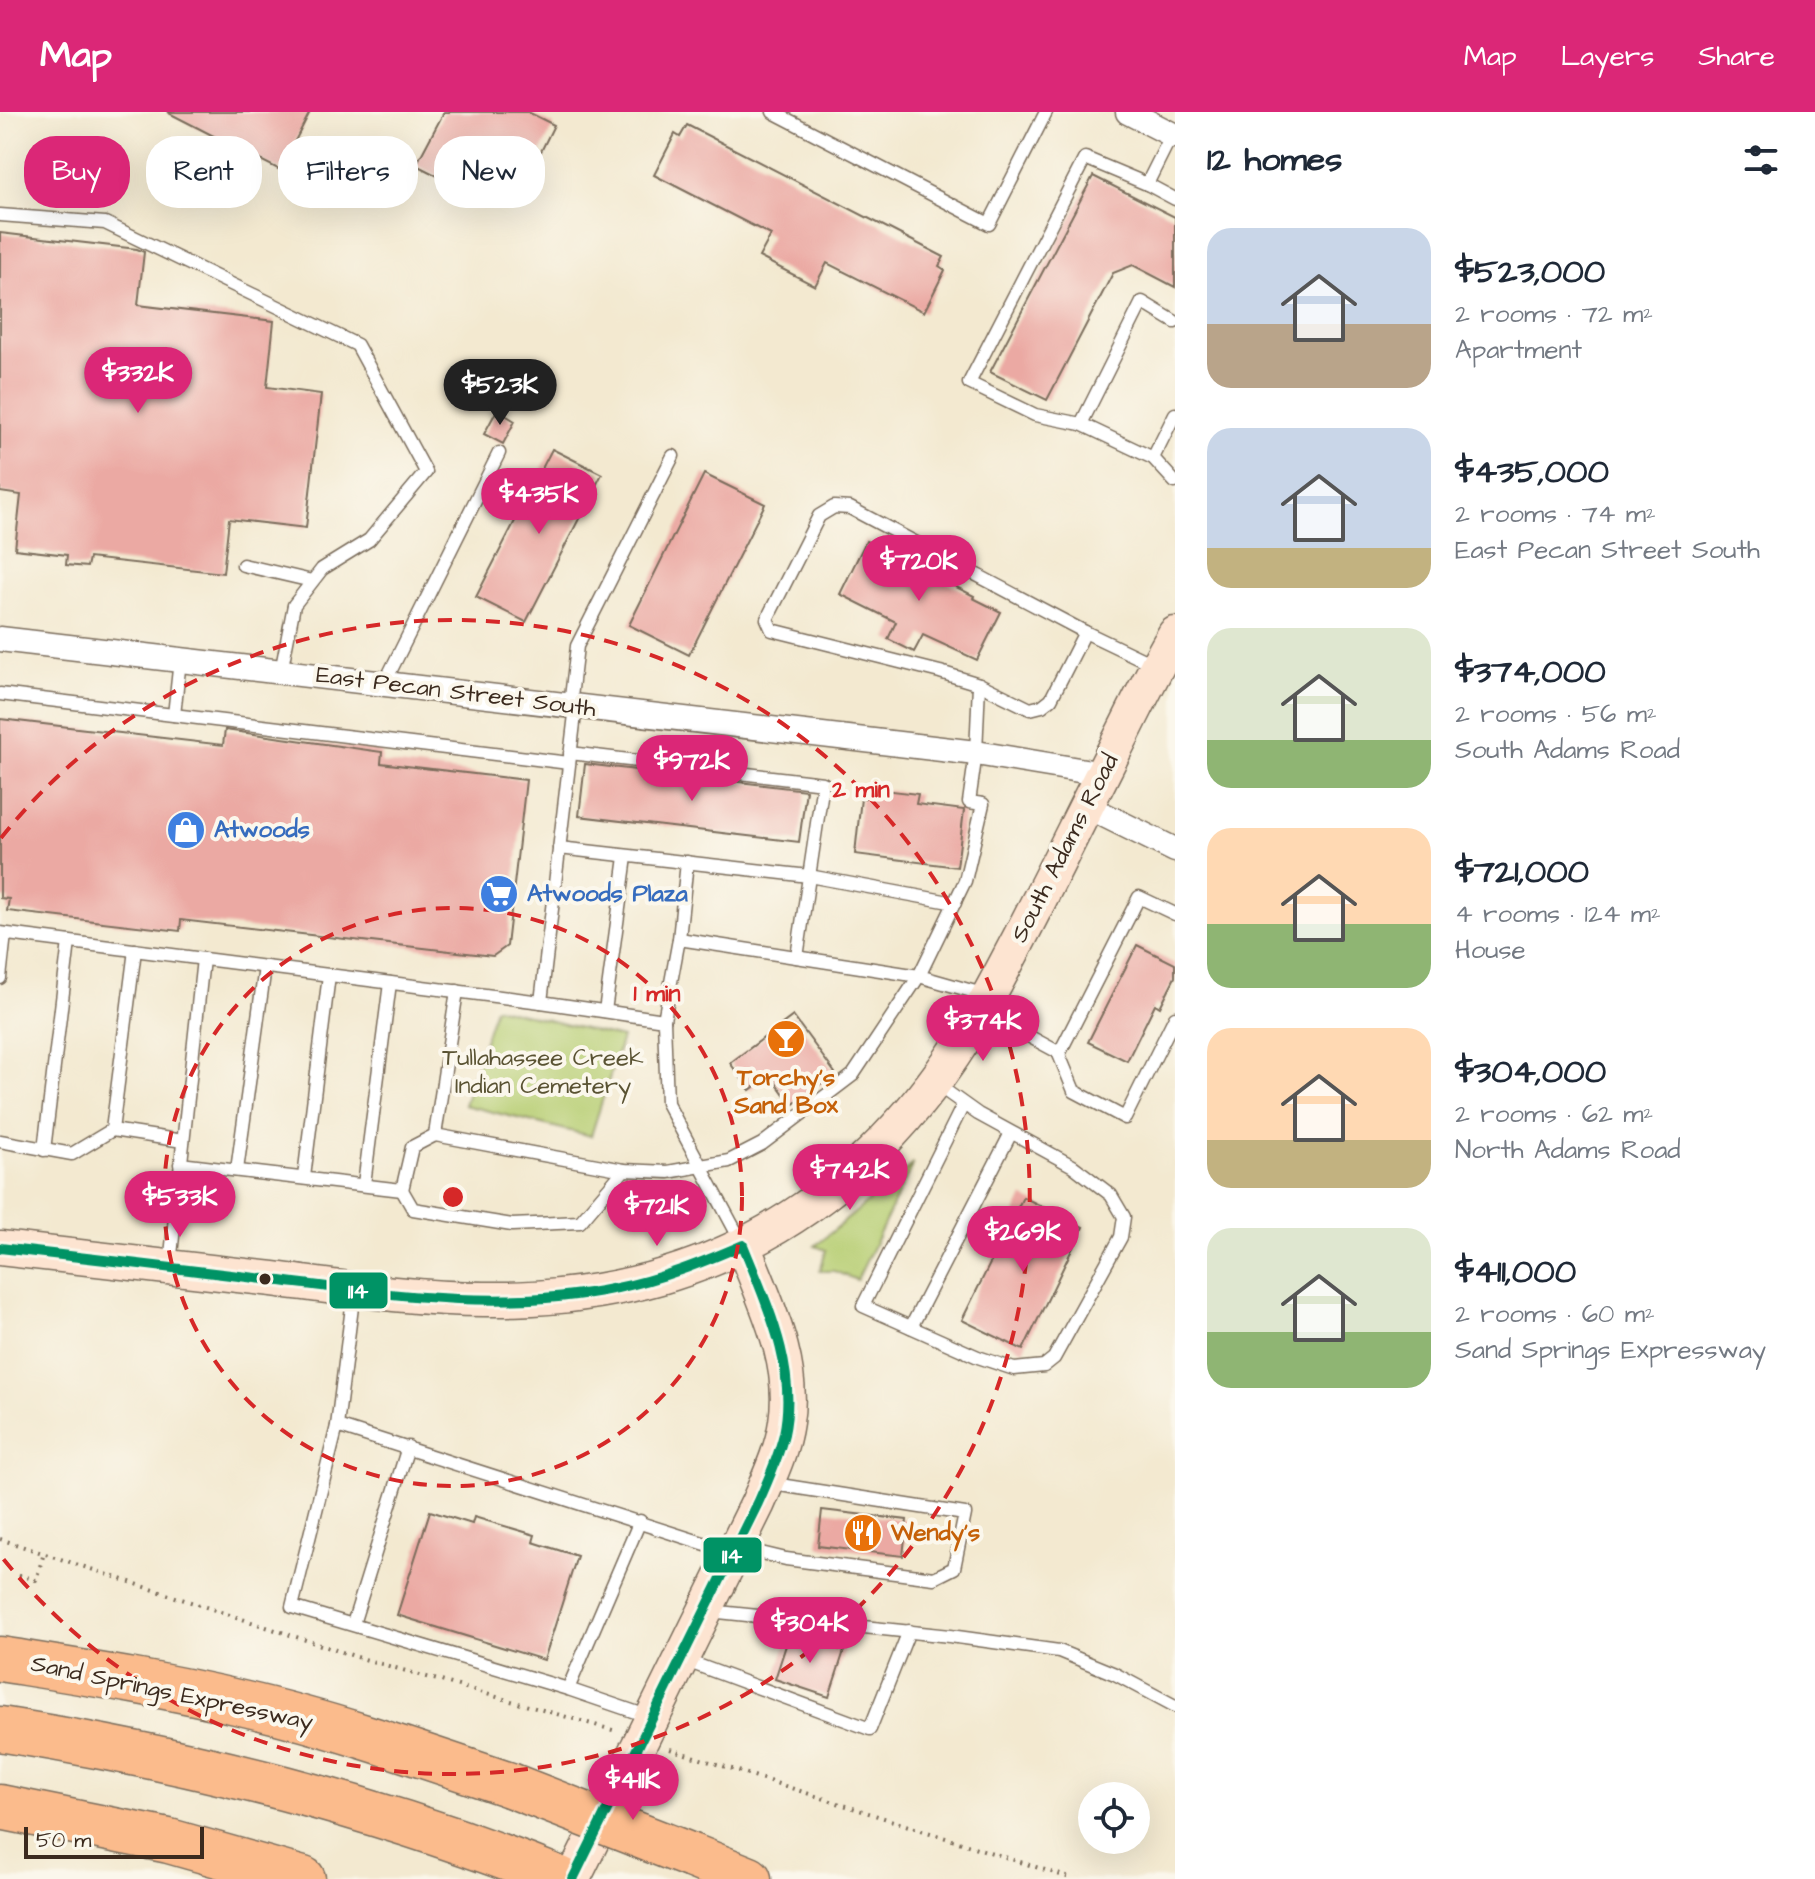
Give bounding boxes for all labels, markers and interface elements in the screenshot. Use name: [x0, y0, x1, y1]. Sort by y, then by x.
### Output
text: Map: [40, 30, 112, 82]
text: Map: [1464, 37, 1517, 76]
text: Layers: [1561, 37, 1654, 76]
text: Share: [1698, 37, 1775, 76]
chip: Buy: [24, 136, 130, 208]
chip: Rent: [146, 136, 262, 208]
chip: Filters: [278, 136, 418, 208]
chip: New: [434, 136, 545, 208]
text: 12 homes: [1207, 136, 1342, 184]
icon: filters: [1739, 138, 1783, 182]
text: $523,000: [1455, 248, 1605, 296]
icon: home: [1271, 260, 1367, 356]
text: 2 rooms · 72 m²: [1455, 296, 1653, 332]
text: Apartment: [1455, 332, 1582, 368]
pin: $332K: [82, 347, 194, 415]
text: $332K: [102, 355, 174, 391]
pin: $523K: [444, 359, 556, 427]
text: $523K: [462, 367, 538, 403]
text: $435,000: [1455, 448, 1609, 496]
icon: home: [1271, 460, 1367, 556]
pin: $435K: [483, 468, 595, 536]
text: $435K: [499, 476, 579, 512]
text: 2 rooms · 74 m²: [1455, 496, 1656, 532]
text: East Pecan Street South: [1455, 532, 1760, 568]
pin: $720K: [863, 535, 975, 603]
text: $720K: [880, 543, 958, 579]
text: $374,000: [1455, 648, 1606, 696]
street label: East Pecan Street South: [314, 658, 598, 726]
icon: home: [1271, 660, 1367, 756]
text: 2 rooms · 56 m²: [1455, 696, 1657, 732]
text: South Adams Road: [1455, 732, 1680, 768]
pin: $972K: [636, 735, 748, 803]
text: $972K: [654, 743, 730, 779]
street label: South Adams Road: [1003, 748, 1127, 948]
text: 2 min: [831, 773, 890, 807]
shop icon: Atwoods: [165, 809, 207, 851]
place label: Atwoods: [214, 813, 310, 847]
text: $721,000: [1455, 848, 1589, 896]
icon: home: [1271, 860, 1367, 956]
supermarket icon: Atwoods Plaza: [478, 873, 520, 915]
place label: Atwoods Plaza: [527, 877, 689, 911]
text: 4 rooms · 124 m²: [1455, 896, 1661, 932]
text: House: [1455, 932, 1526, 968]
text: 1 min: [634, 977, 681, 1011]
pin: $374K: [927, 995, 1039, 1063]
text: $374K: [944, 1003, 1022, 1039]
bar icon: Torchy's Sand Box: [765, 1018, 807, 1060]
park label: Tullahassee Creek Indian Cemetery: [442, 1041, 644, 1104]
text: $304,000: [1455, 1048, 1606, 1096]
icon: home: [1271, 1060, 1367, 1156]
place label: Torchy's Sand Box: [733, 1061, 838, 1123]
text: 2 rooms · 62 m²: [1455, 1096, 1653, 1132]
text: North Adams Road: [1455, 1132, 1681, 1168]
pin: $742K: [794, 1144, 906, 1212]
text: $742K: [811, 1152, 889, 1188]
pin: $533K: [124, 1171, 236, 1239]
text: $533K: [142, 1179, 218, 1215]
pin: $721K: [601, 1180, 713, 1248]
centre of rings: [439, 1183, 467, 1211]
text: $721K: [625, 1188, 689, 1224]
pin: $269K: [967, 1206, 1079, 1274]
text: $269K: [985, 1214, 1061, 1250]
text: $411,000: [1455, 1248, 1576, 1296]
icon: home: [1271, 1260, 1367, 1356]
unlabelled marker: [257, 1271, 273, 1287]
line badge: 114: [328, 1271, 389, 1310]
text: 114: [348, 1276, 369, 1307]
text: 2 rooms · 60 m²: [1455, 1296, 1655, 1332]
text: Sand Springs Expressway: [1455, 1332, 1766, 1368]
restaurant icon: Wendy's: [842, 1512, 884, 1554]
place label: Wendy's: [890, 1516, 980, 1552]
line badge: 114: [702, 1536, 763, 1574]
text: 114: [722, 1541, 743, 1572]
pin: $304K: [754, 1597, 866, 1665]
text: $304K: [771, 1605, 849, 1641]
street label: Sand Springs Expressway: [28, 1647, 316, 1740]
pin: $411K: [577, 1754, 689, 1822]
text: $411K: [606, 1762, 660, 1798]
map controls: [1078, 1782, 1150, 1854]
button: locate: [1078, 1782, 1150, 1854]
scale bar: [24, 1823, 204, 1859]
text: 50 m: [36, 1825, 91, 1856]

